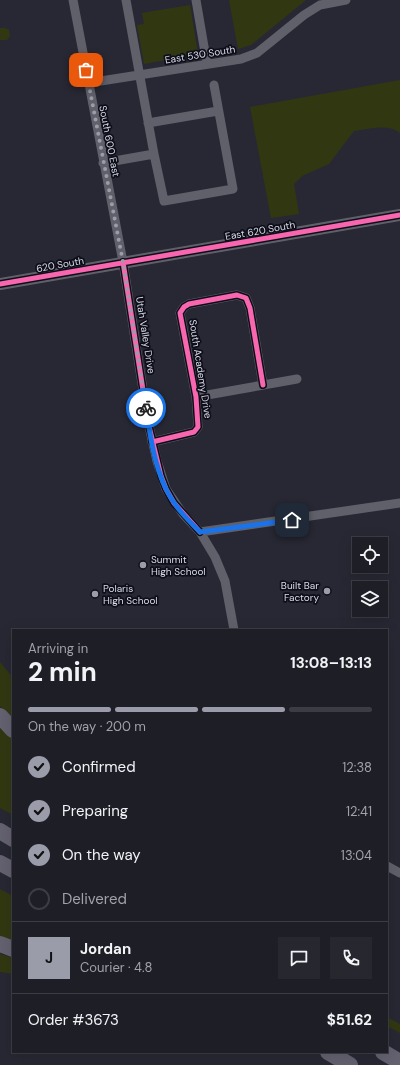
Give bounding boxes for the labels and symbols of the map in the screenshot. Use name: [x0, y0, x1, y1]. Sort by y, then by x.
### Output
street label: East 530 South: [164, 42, 236, 66]
pin: [69, 53, 103, 87]
street label: South 600 East: [96, 104, 123, 178]
street label: East 620 South: [224, 218, 296, 243]
street label: 620 South: [35, 254, 85, 275]
street label: Utah Valley Drive: [133, 296, 158, 375]
street label: South Academy Drive: [186, 319, 215, 420]
courier: [126, 388, 166, 428]
pin: [275, 503, 309, 537]
place label: Summit High School: [151, 553, 206, 578]
marker: Summit High School: [138, 560, 148, 570]
place label: Built Bar Factory: [281, 579, 319, 604]
place label: Polaris High School: [103, 582, 158, 607]
marker: Built Bar Factory: [322, 586, 332, 596]
marker: Polaris High School: [90, 589, 100, 599]

